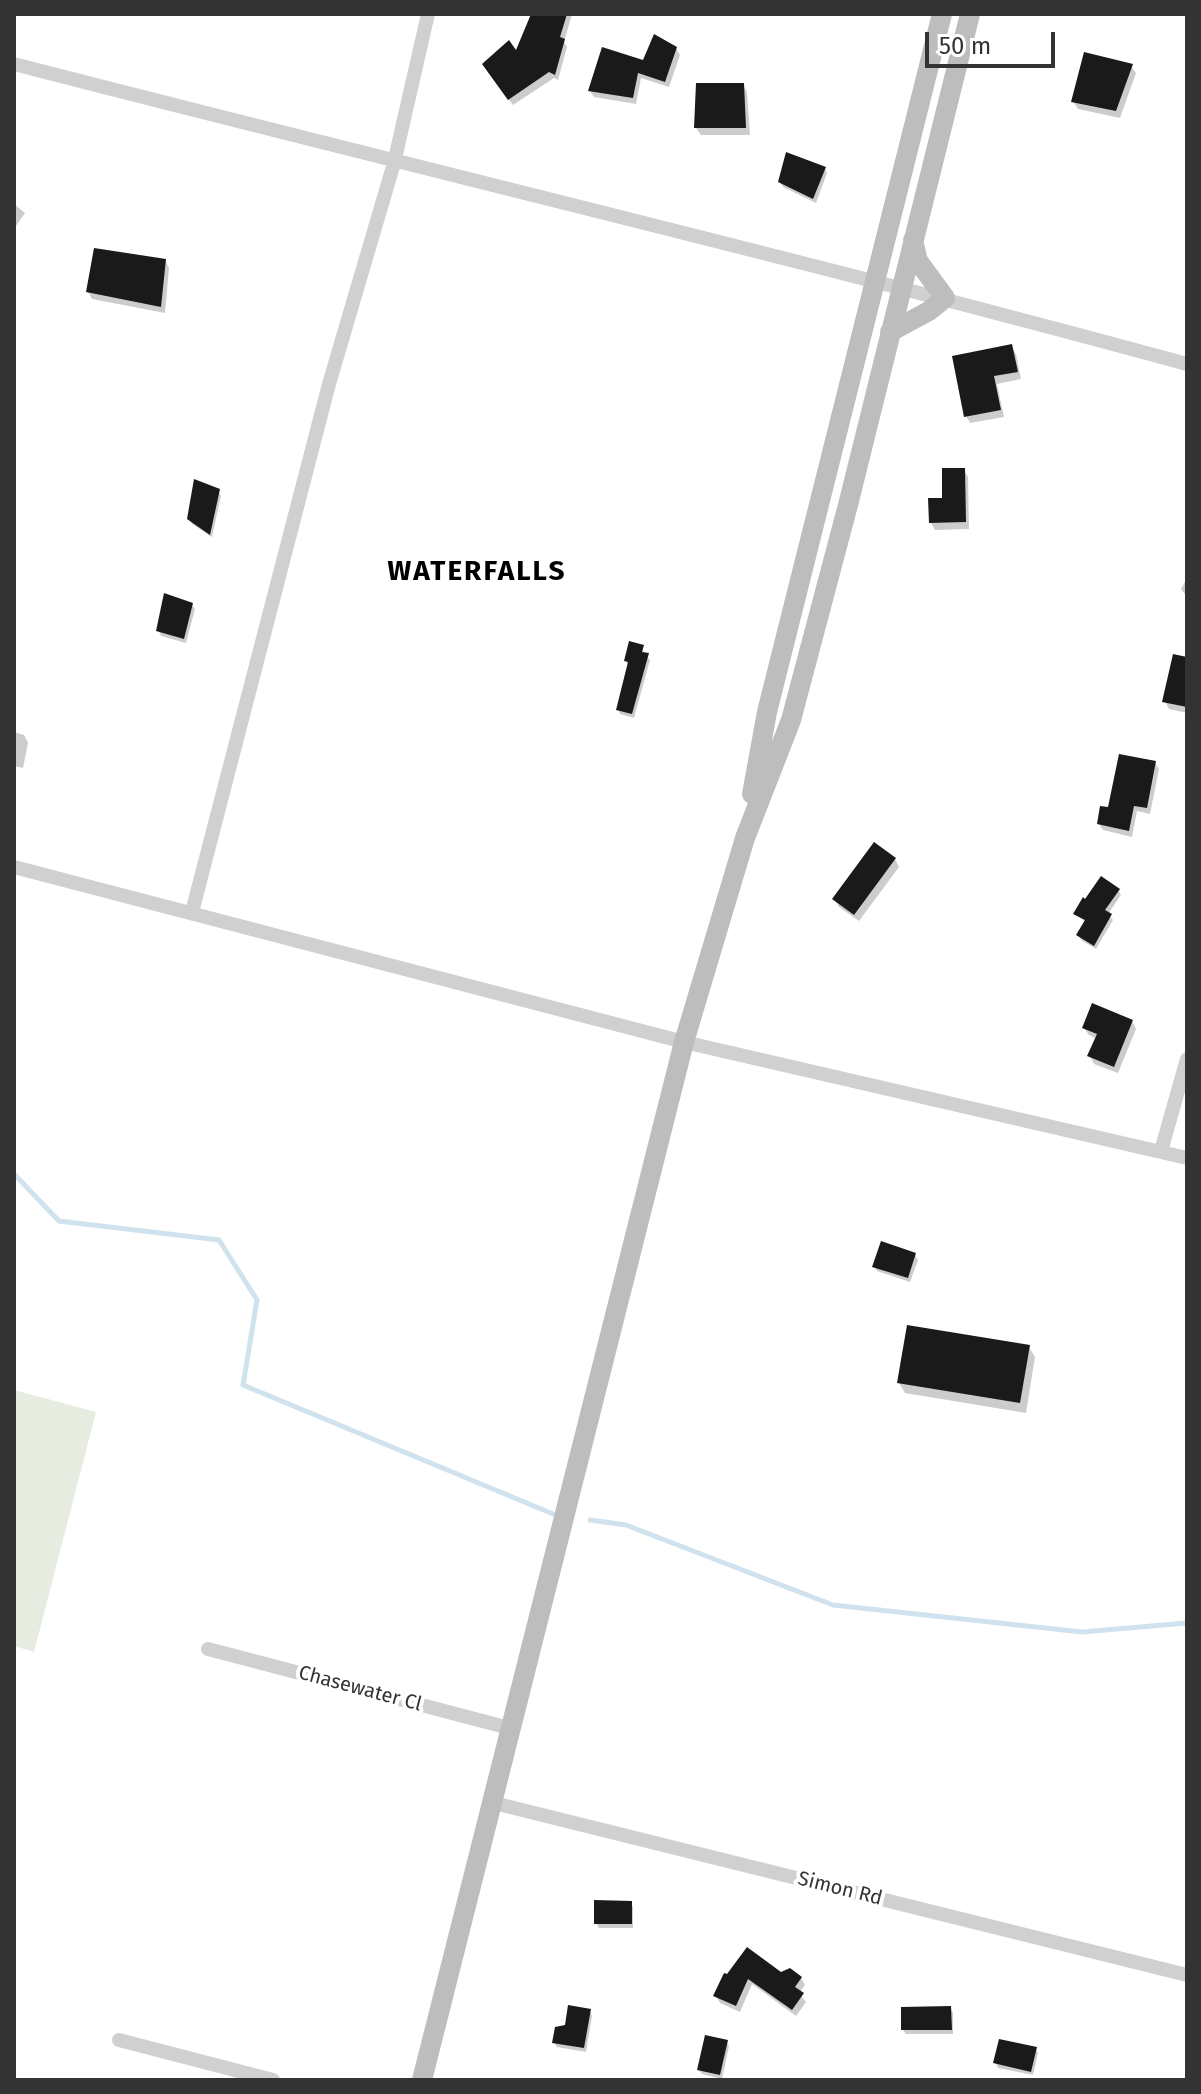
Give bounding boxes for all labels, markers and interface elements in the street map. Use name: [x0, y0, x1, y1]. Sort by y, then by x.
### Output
scale bar: [929, 16, 1059, 66]
text: 50 m: [939, 32, 991, 60]
district label: WATERFALLS: [387, 555, 567, 589]
street label: Chasewater Cl: [296, 1661, 424, 1717]
street label: Simon Rd: [795, 1867, 885, 1911]

